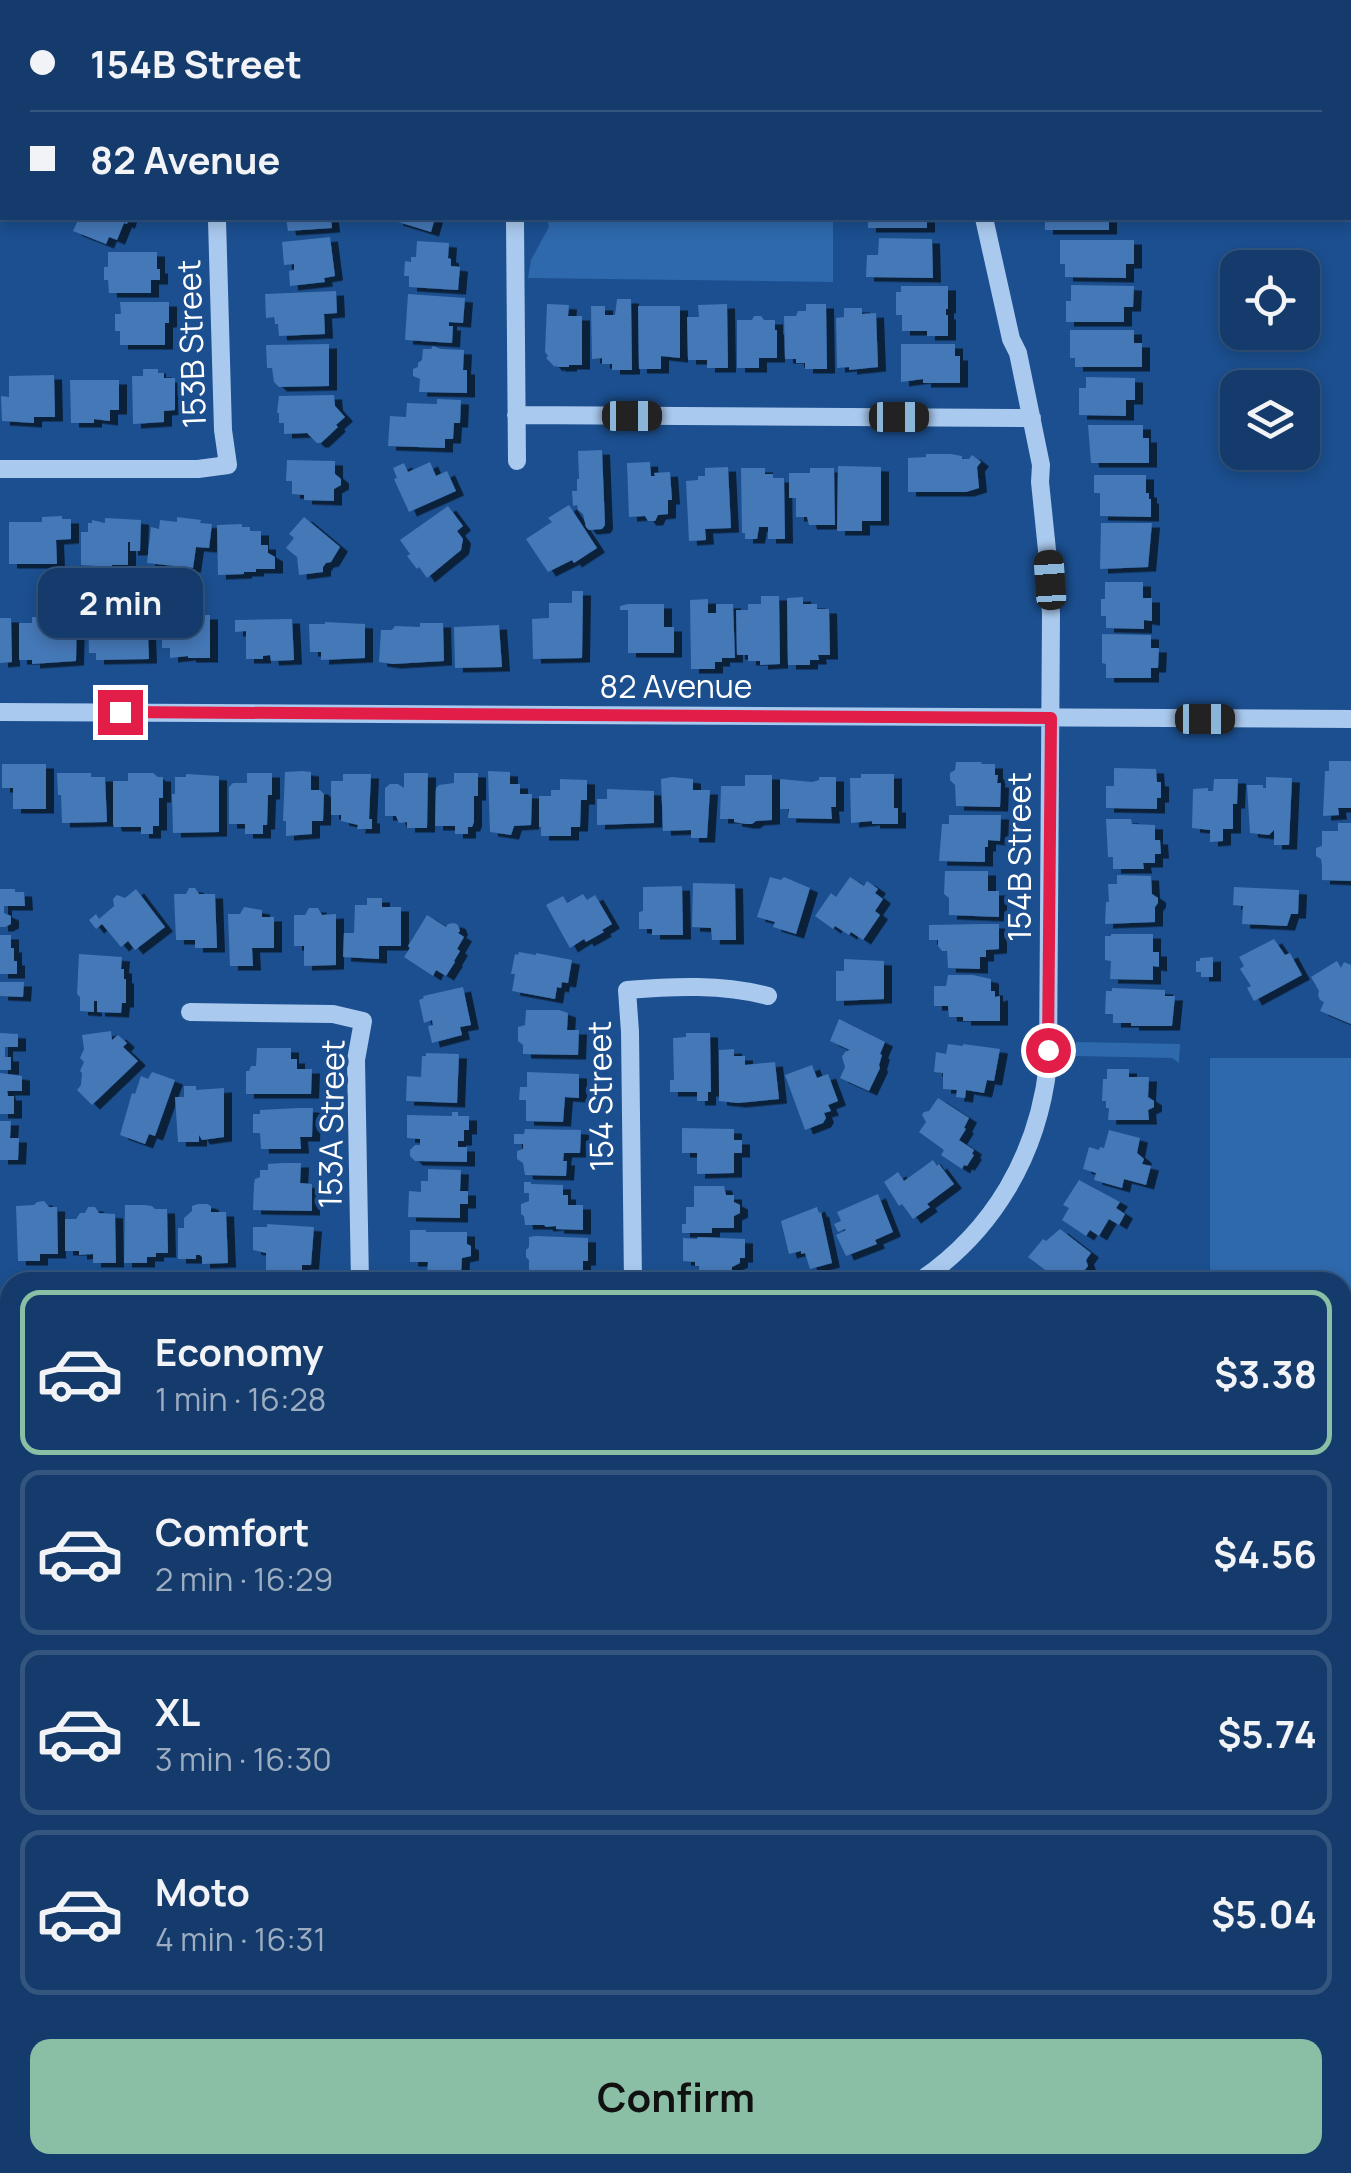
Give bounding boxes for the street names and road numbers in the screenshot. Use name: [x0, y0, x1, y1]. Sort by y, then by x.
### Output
street label: 153B Street: [166, 259, 216, 429]
street label: 82 Avenue: [600, 664, 752, 708]
street label: 154B Street: [997, 772, 1041, 942]
street label: 154 Street: [577, 1021, 623, 1171]
street label: 153A Street: [308, 1039, 354, 1209]

